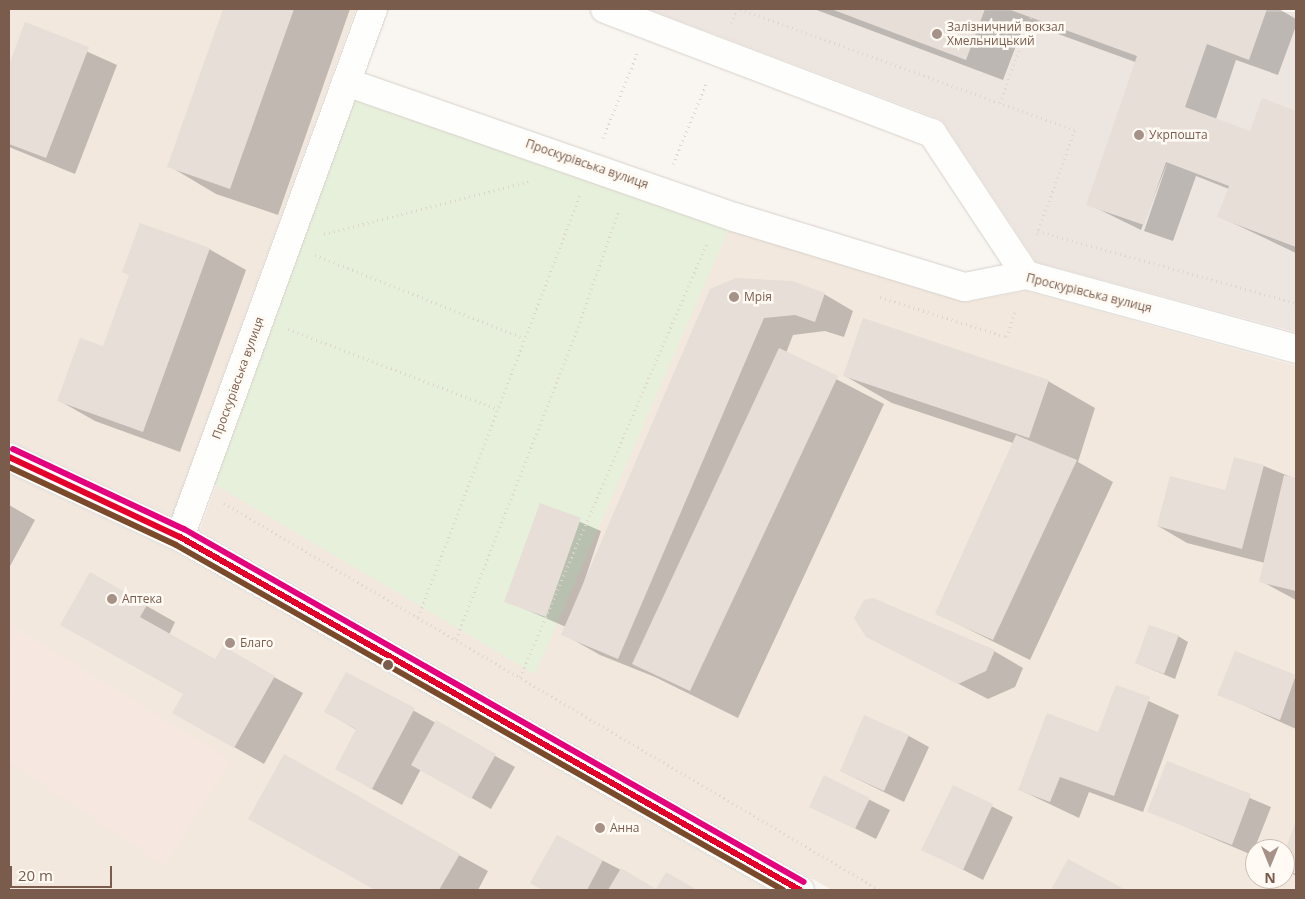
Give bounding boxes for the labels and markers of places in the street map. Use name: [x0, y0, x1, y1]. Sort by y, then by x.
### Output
place label: Залізничний вокзал Хмельницький: [947, 20, 1064, 48]
marker: Залізничний вокзал Хмельницький: [931, 28, 943, 40]
place label: Укрпошта: [1149, 128, 1208, 142]
marker: Укрпошта: [1133, 129, 1145, 141]
place label: Мрія: [744, 290, 772, 304]
marker: Мрія: [728, 291, 740, 303]
place label: Аптека: [122, 592, 162, 606]
marker: Аптека: [106, 593, 118, 605]
place label: Благо: [240, 636, 273, 650]
marker: Благо: [224, 637, 236, 649]
unlabelled marker: [383, 660, 393, 670]
place label: Анна: [610, 821, 639, 835]
marker: Анна: [594, 822, 606, 834]

